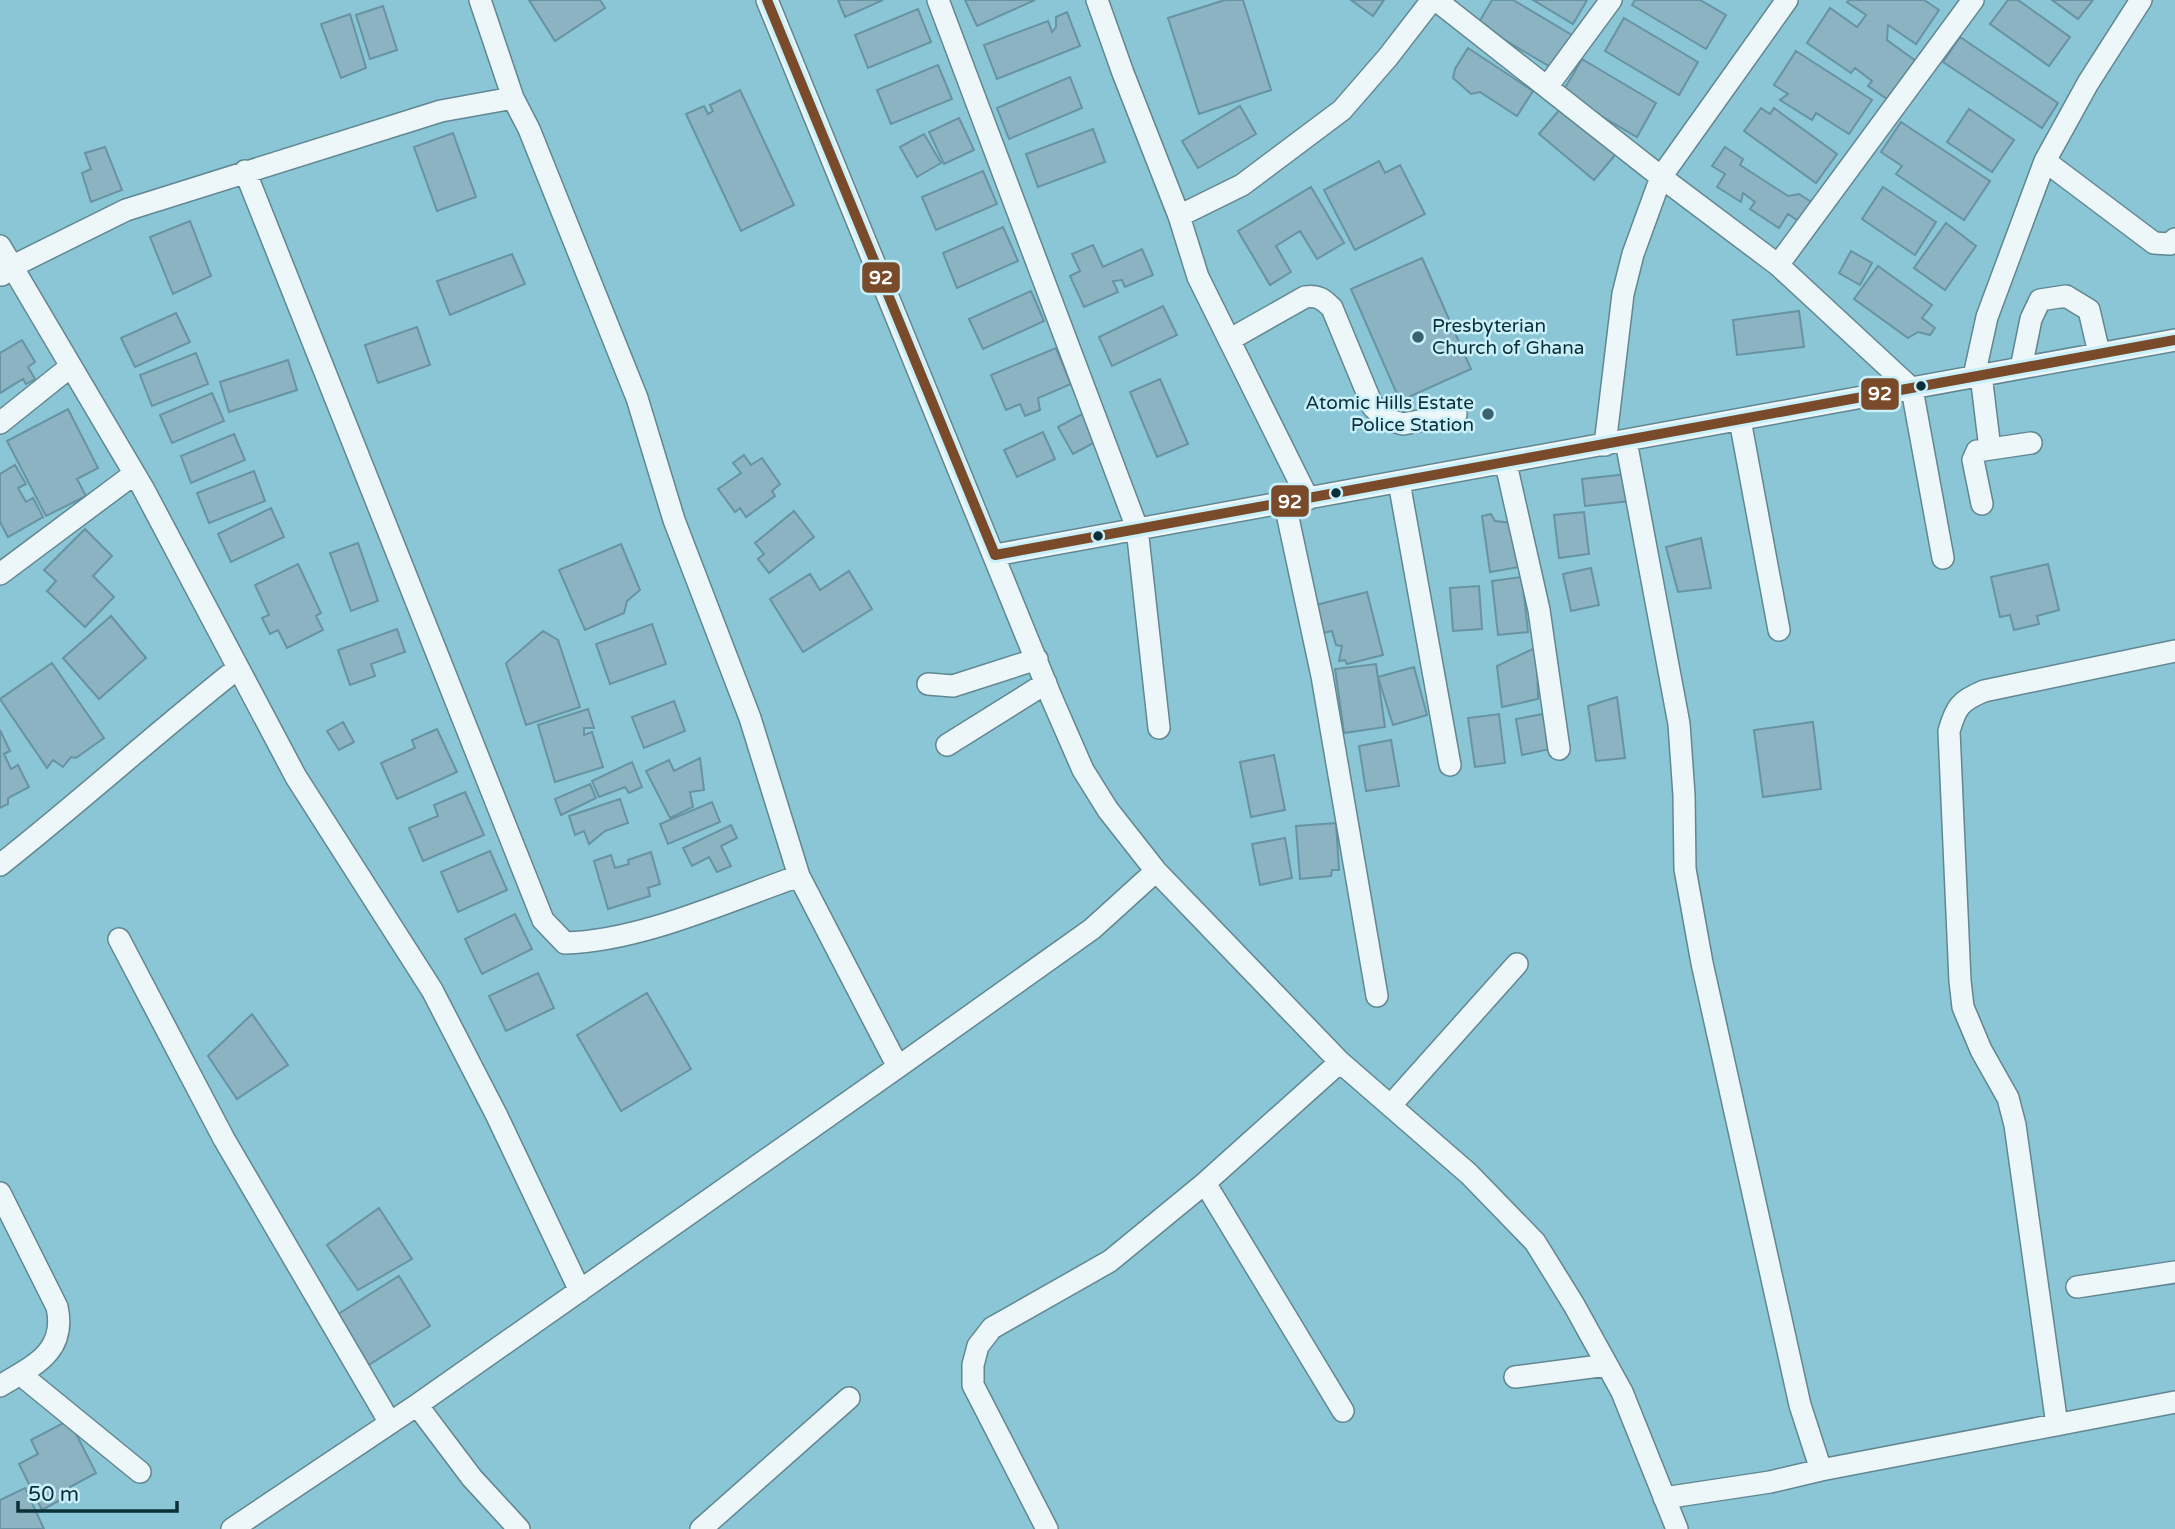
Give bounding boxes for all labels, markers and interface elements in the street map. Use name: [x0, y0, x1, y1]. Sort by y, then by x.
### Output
line badge: 92: [861, 261, 901, 294]
text: 92: [869, 267, 893, 289]
place label: Presbyterian Church of Ghana: [1432, 315, 1584, 359]
marker: Presbyterian Church of Ghana: [1410, 329, 1426, 345]
line badge: 92: [1860, 377, 1900, 411]
unlabelled marker: [1914, 379, 1928, 393]
text: 92: [1868, 383, 1892, 405]
place label: Atomic Hills Estate Police Station: [1305, 392, 1474, 436]
marker: Atomic Hills Estate Police Station: [1480, 406, 1496, 422]
line badge: 92: [1270, 484, 1310, 518]
unlabelled marker: [1329, 486, 1343, 500]
text: 92: [1278, 491, 1302, 513]
unlabelled marker: [1091, 529, 1105, 543]
scale bar: [18, 1470, 177, 1514]
text: 50 m: [28, 1482, 79, 1507]

